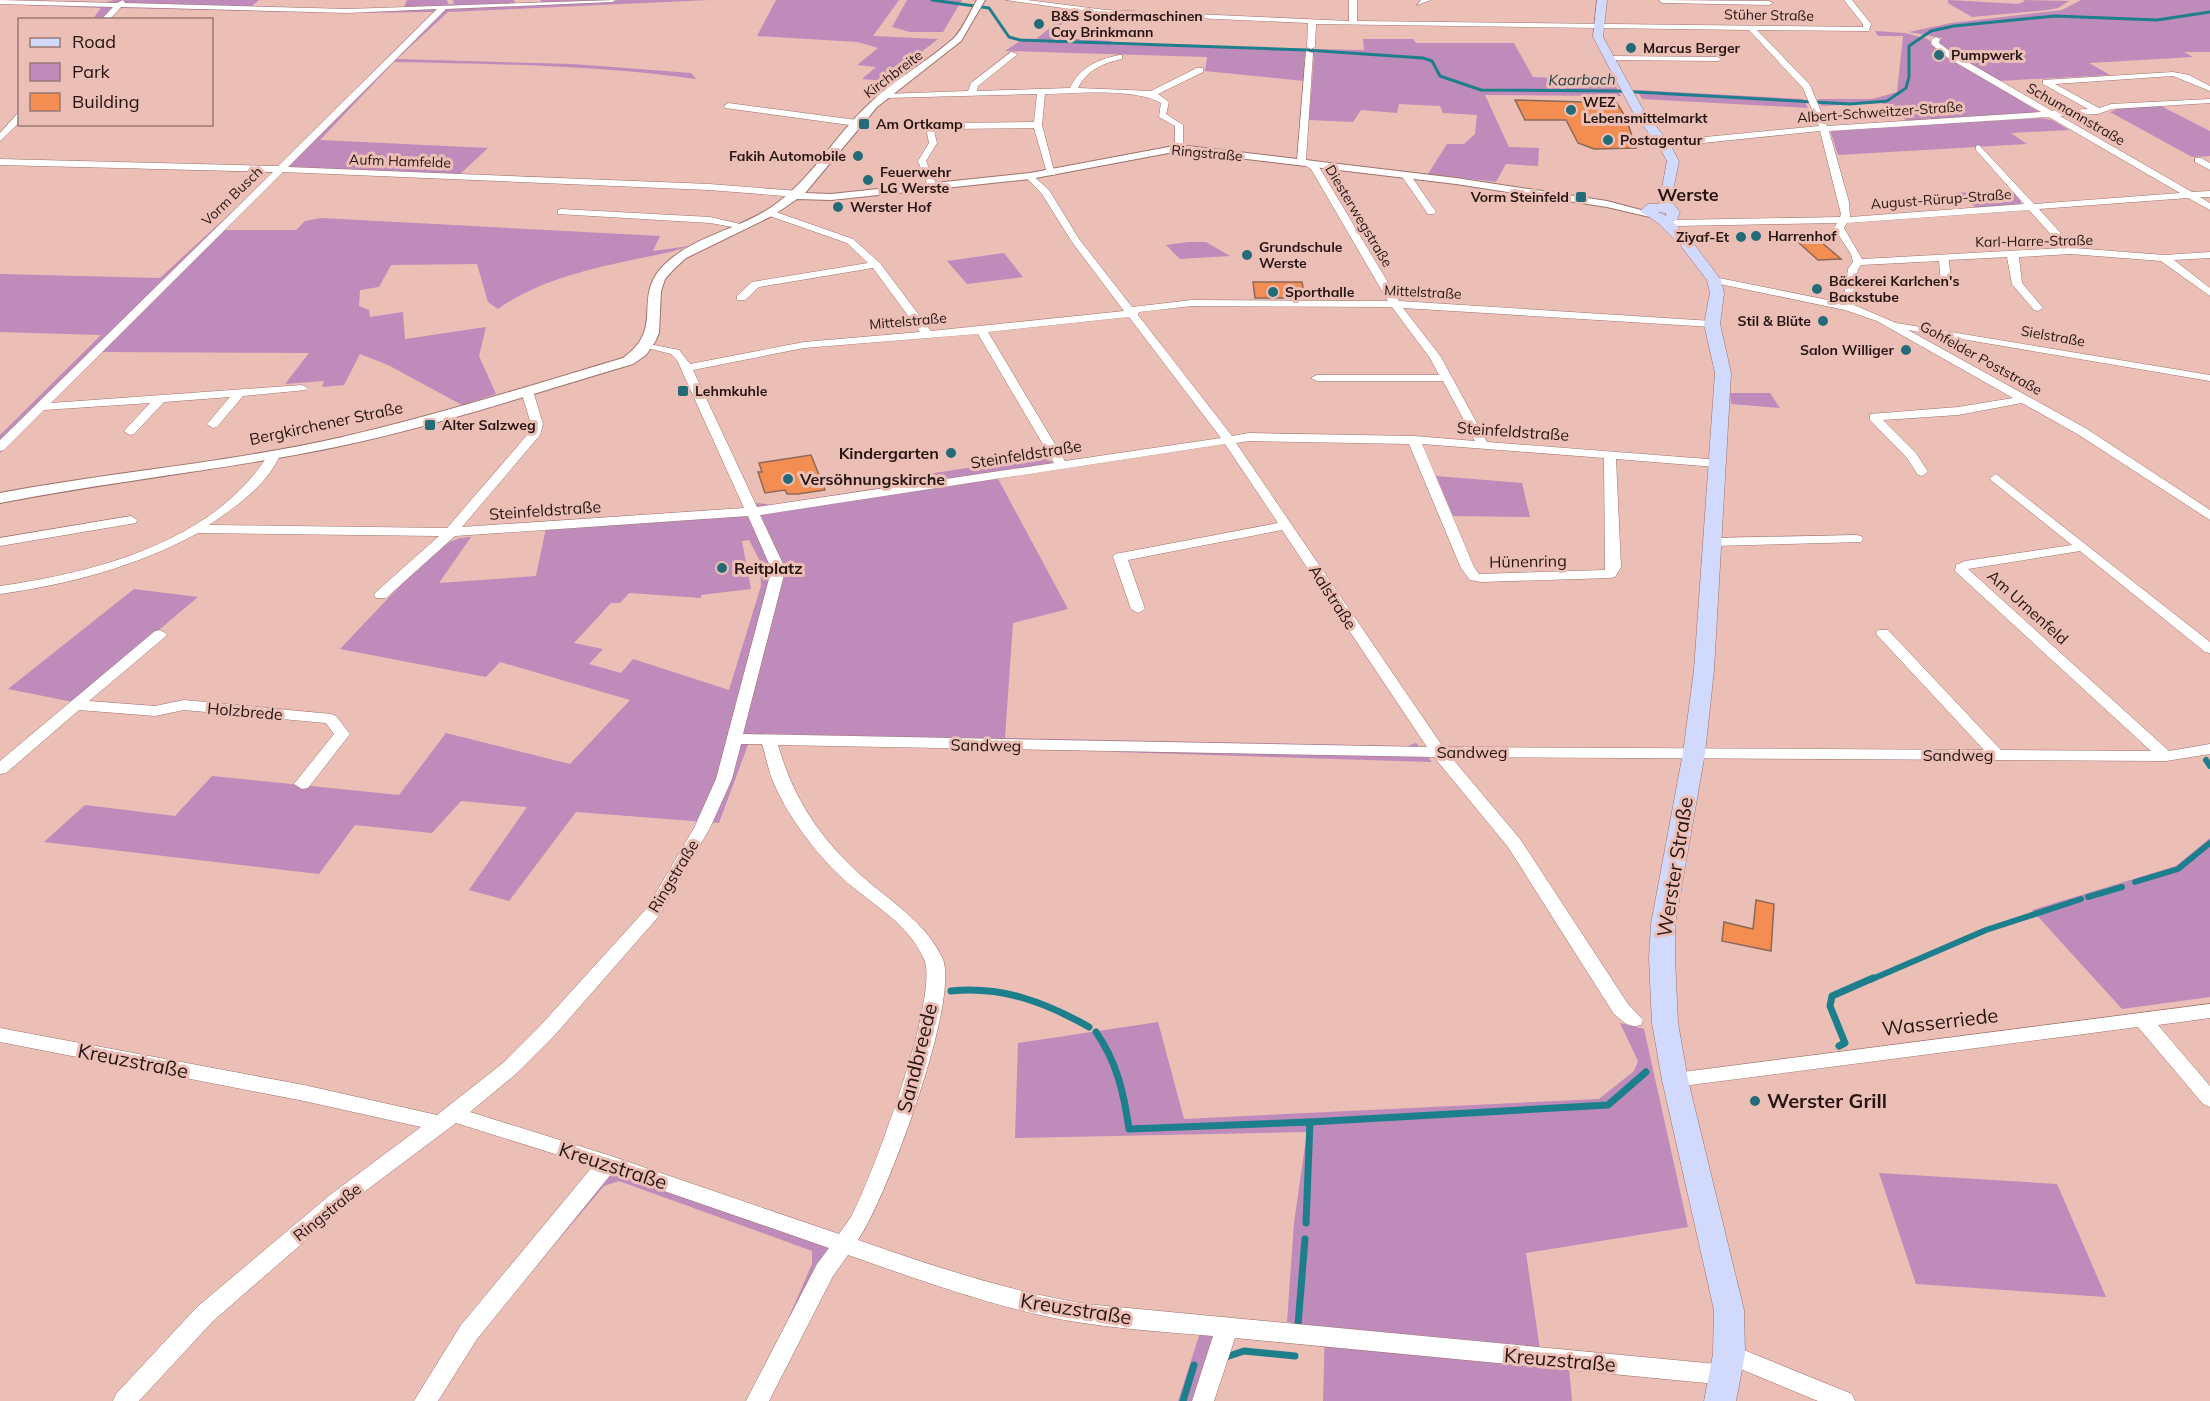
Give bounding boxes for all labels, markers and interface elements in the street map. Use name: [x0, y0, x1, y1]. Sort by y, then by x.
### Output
street label: Stüher Straße: [1724, 5, 1814, 25]
place label: B&S Sondermaschinen Cay Brinkmann: [1051, 7, 1203, 41]
marker: B&S Sondermaschinen Cay Brinkmann: [1032, 17, 1046, 31]
legend: [18, 18, 213, 126]
text: Road: [72, 30, 116, 53]
place label: Marcus Berger: [1643, 39, 1741, 57]
marker: Marcus Berger: [1624, 41, 1638, 55]
street label: Kirchbreite: [860, 46, 926, 102]
place label: Pumpwerk: [1951, 46, 2023, 64]
marker: Pumpwerk: [1932, 48, 1946, 62]
text: Park: [72, 60, 111, 83]
water label: Kaarbach: [1548, 69, 1616, 90]
street label: Schumannstraße: [2024, 79, 2128, 149]
text: Building: [72, 90, 140, 113]
place label: WEZ Lebensmittelmarkt: [1583, 93, 1708, 127]
street label: Albert-Schweitzer-Straße: [1797, 97, 1963, 127]
marker: WEZ Lebensmittelmarkt: [1564, 103, 1578, 117]
place label: Am Ortkamp: [876, 115, 963, 133]
marker: Am Ortkamp: [857, 117, 871, 131]
place label: Postagentur: [1620, 131, 1703, 149]
marker: Postagentur: [1601, 133, 1615, 147]
street label: Ringstraße: [1171, 141, 1243, 165]
place label: Fakih Automobile: [729, 147, 846, 165]
marker: Fakih Automobile: [851, 149, 865, 163]
street label: Aufm Hamfelde: [349, 150, 451, 172]
street label: Diesterwegstraße: [1321, 162, 1397, 270]
street label: Vorm Busch: [198, 163, 266, 229]
place label: Feuerwehr LG Werste: [880, 163, 952, 197]
marker: Feuerwehr LG Werste: [861, 173, 875, 187]
district label: Werste: [1657, 183, 1719, 206]
street label: August-Rürup-Straße: [1870, 185, 2012, 213]
place label: Vorm Steinfeld: [1470, 188, 1569, 206]
marker: Vorm Steinfeld: [1574, 190, 1588, 204]
place label: Werster Hof: [850, 198, 932, 216]
marker: Werster Hof: [831, 200, 845, 214]
place label: Harrenhof: [1768, 227, 1837, 245]
place label: Ziyaf-Et: [1676, 228, 1730, 246]
marker: Harrenhof: [1749, 229, 1763, 243]
marker: Ziyaf-Et: [1734, 230, 1748, 244]
street label: Karl-Harre-Straße: [1975, 231, 2093, 251]
place label: Grundschule Werste: [1259, 238, 1343, 272]
marker: Grundschule Werste: [1240, 248, 1254, 262]
place label: Bäckerei Karlchen's Backstube: [1829, 272, 1959, 306]
street label: Mittelstraße: [1384, 281, 1462, 303]
marker: Bäckerei Karlchen's Backstube: [1810, 282, 1824, 296]
place label: Sporthalle: [1285, 283, 1355, 301]
marker: Sporthalle: [1266, 285, 1280, 299]
street label: Mittelstraße: [869, 309, 947, 333]
place label: Stil & Blüte: [1738, 312, 1811, 330]
marker: Stil & Blüte: [1816, 314, 1830, 328]
street label: Gohfelder Poststraße: [1917, 317, 2045, 399]
street label: Sielstraße: [2020, 322, 2086, 350]
place label: Salon Williger: [1800, 341, 1894, 359]
marker: Salon Williger: [1899, 343, 1913, 357]
place label: Lehmkuhle: [695, 382, 768, 400]
marker: Lehmkuhle: [676, 384, 690, 398]
street label: Bergkirchener Straße: [247, 397, 405, 449]
place label: Alter Salzweg: [442, 416, 536, 434]
street label: Steinfeldstraße: [1456, 417, 1570, 445]
marker: Alter Salzweg: [423, 418, 437, 432]
street label: Steinfeldstraße: [969, 435, 1083, 473]
place label: Kindergarten: [839, 443, 939, 463]
marker: Kindergarten: [944, 446, 958, 460]
place label: Versöhnungskirche: [799, 469, 945, 489]
marker: Versöhnungskirche: [781, 472, 795, 486]
street label: Steinfeldstraße: [488, 496, 602, 524]
street label: Hünenring: [1489, 550, 1567, 572]
place label: Reitplatz: [734, 558, 803, 578]
marker: Reitplatz: [715, 561, 729, 575]
street label: Aalstraße: [1305, 561, 1361, 633]
street label: Am Urnenfeld: [1983, 565, 2073, 649]
street label: Holzbrede: [206, 698, 284, 724]
street label: Sandweg: [950, 734, 1022, 756]
street label: Sandweg: [1437, 742, 1507, 762]
street label: Sandweg: [1923, 745, 1993, 765]
street label: Werster Straße: [1651, 795, 1698, 939]
street label: Ringstraße: [643, 836, 703, 916]
street label: Sandbreede: [891, 1001, 942, 1115]
street label: Wasserriede: [1880, 1002, 1999, 1041]
street label: Kreuzstraße: [76, 1038, 190, 1083]
place label: Werster Grill: [1767, 1088, 1887, 1113]
marker: Werster Grill: [1748, 1094, 1762, 1108]
street label: Kreuzstraße: [556, 1136, 670, 1195]
street label: Ringstraße: [289, 1179, 365, 1245]
street label: Kreuzstraße: [1019, 1287, 1133, 1330]
street label: Kreuzstraße: [1503, 1342, 1617, 1377]

